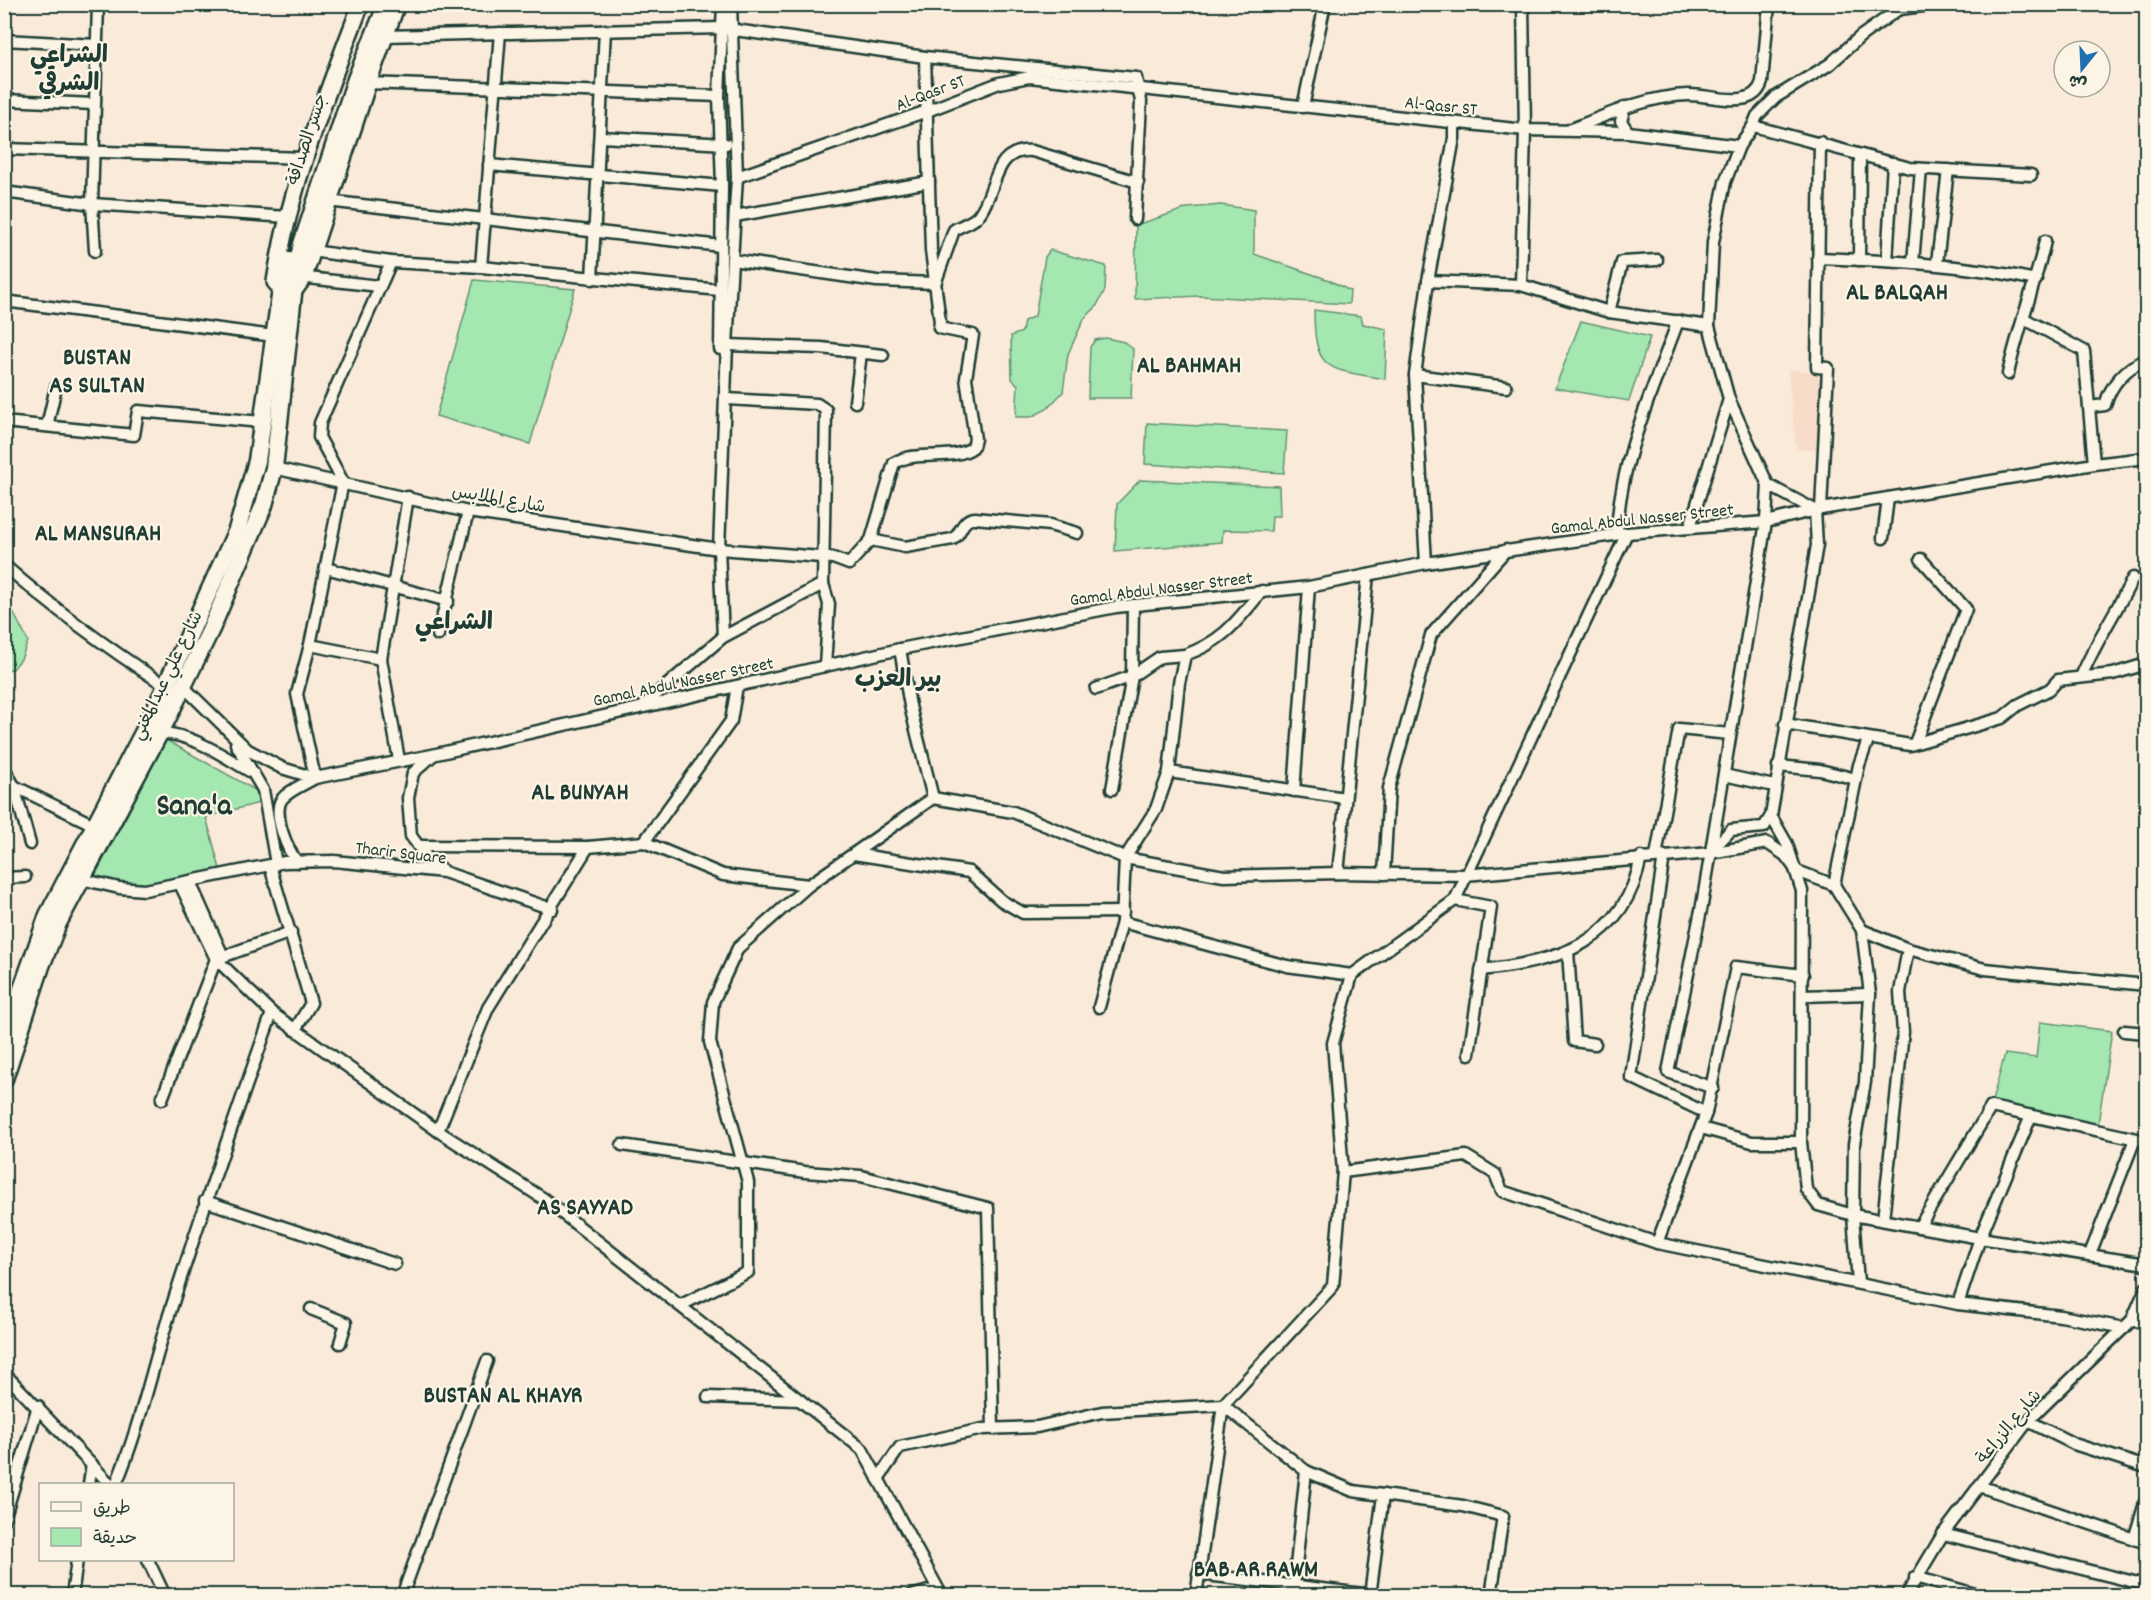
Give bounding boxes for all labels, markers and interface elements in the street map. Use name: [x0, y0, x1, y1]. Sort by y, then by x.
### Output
north arrow: [2052, 39, 2112, 99]
district label: الشراعي الشرقي: [30, 40, 108, 102]
text: ش: [2066, 67, 2090, 95]
street label: Al-Qasr ST: [892, 70, 969, 119]
street label: جسر الصداقة: [282, 91, 335, 189]
street label: Al-Qasr ST: [1403, 91, 1478, 124]
district label: AL BALQAH: [1846, 277, 1948, 311]
district label: BUSTAN AS SULTAN: [49, 342, 145, 404]
district label: AL BAHMAH: [1137, 350, 1241, 384]
street label: شارع الملابس: [450, 480, 547, 521]
street label: Gamal Abdul Nasser Street: [1549, 498, 1735, 543]
district label: AL MANSURAH: [35, 518, 161, 552]
street label: Gamal Abdul Nasser Street: [1068, 567, 1254, 614]
street label: شارع علي عبدالمغني: [126, 607, 211, 745]
district label: الشراعي: [415, 607, 493, 642]
street label: Gamal Abdul Nasser Street: [591, 652, 776, 715]
district label: بير العزب: [855, 664, 941, 698]
district label: AL BUNYAH: [531, 777, 629, 811]
district label: Sana'a: [156, 787, 233, 830]
street label: Tharir Square: [354, 837, 448, 872]
district label: AS SAYYAD: [537, 1192, 634, 1226]
district label: BUSTAN AL KHAYR: [424, 1380, 583, 1414]
street label: شارع الزراعة: [1971, 1385, 2049, 1470]
legend: [39, 1483, 234, 1561]
text: طريق: [93, 1497, 131, 1522]
text: حديقة: [93, 1527, 137, 1552]
district label: BAB AR RAWM: [1194, 1554, 1318, 1588]

